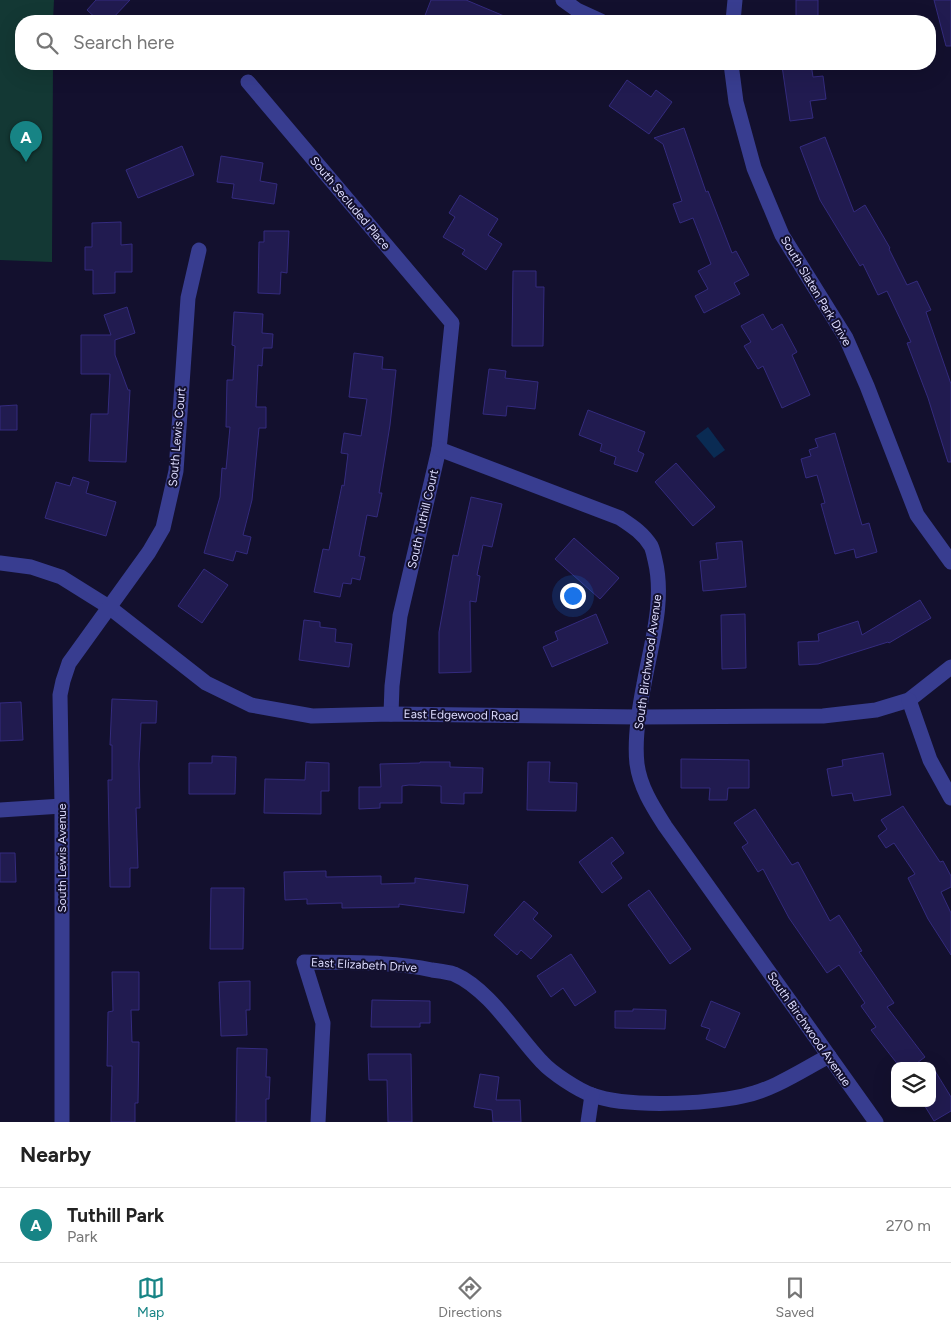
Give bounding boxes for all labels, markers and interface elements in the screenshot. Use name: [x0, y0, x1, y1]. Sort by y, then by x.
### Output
search box: [15, 15, 936, 70]
icon: search: [33, 29, 61, 57]
text: Search here: [73, 31, 175, 54]
pin: A: [10, 121, 42, 162]
street label: South Secluded Place: [307, 154, 393, 253]
street label: South Slaten Park Drive: [778, 234, 855, 349]
street label: South Lewis Court: [166, 386, 188, 487]
street label: South Tuthill Court: [405, 468, 441, 570]
your location: [560, 583, 586, 609]
street label: South Birchwood Avenue: [632, 593, 664, 730]
street label: East Edgewood Road: [404, 707, 518, 723]
street label: South Lewis Avenue: [55, 803, 69, 913]
street label: East Elizabeth Drive: [311, 955, 418, 975]
street label: South Birchwood Avenue: [764, 969, 854, 1089]
map controls: [891, 1062, 936, 1107]
button: layers: [891, 1062, 936, 1107]
text: Nearby: [20, 1142, 91, 1167]
text: Tuthill Park: [67, 1204, 164, 1227]
text: A: [30, 1216, 42, 1235]
text: 270 m: [886, 1216, 931, 1235]
text: Park: [67, 1227, 97, 1246]
tab: Map: [137, 1274, 165, 1321]
tab: Directions: [438, 1274, 502, 1321]
tab: Saved: [776, 1274, 814, 1321]

